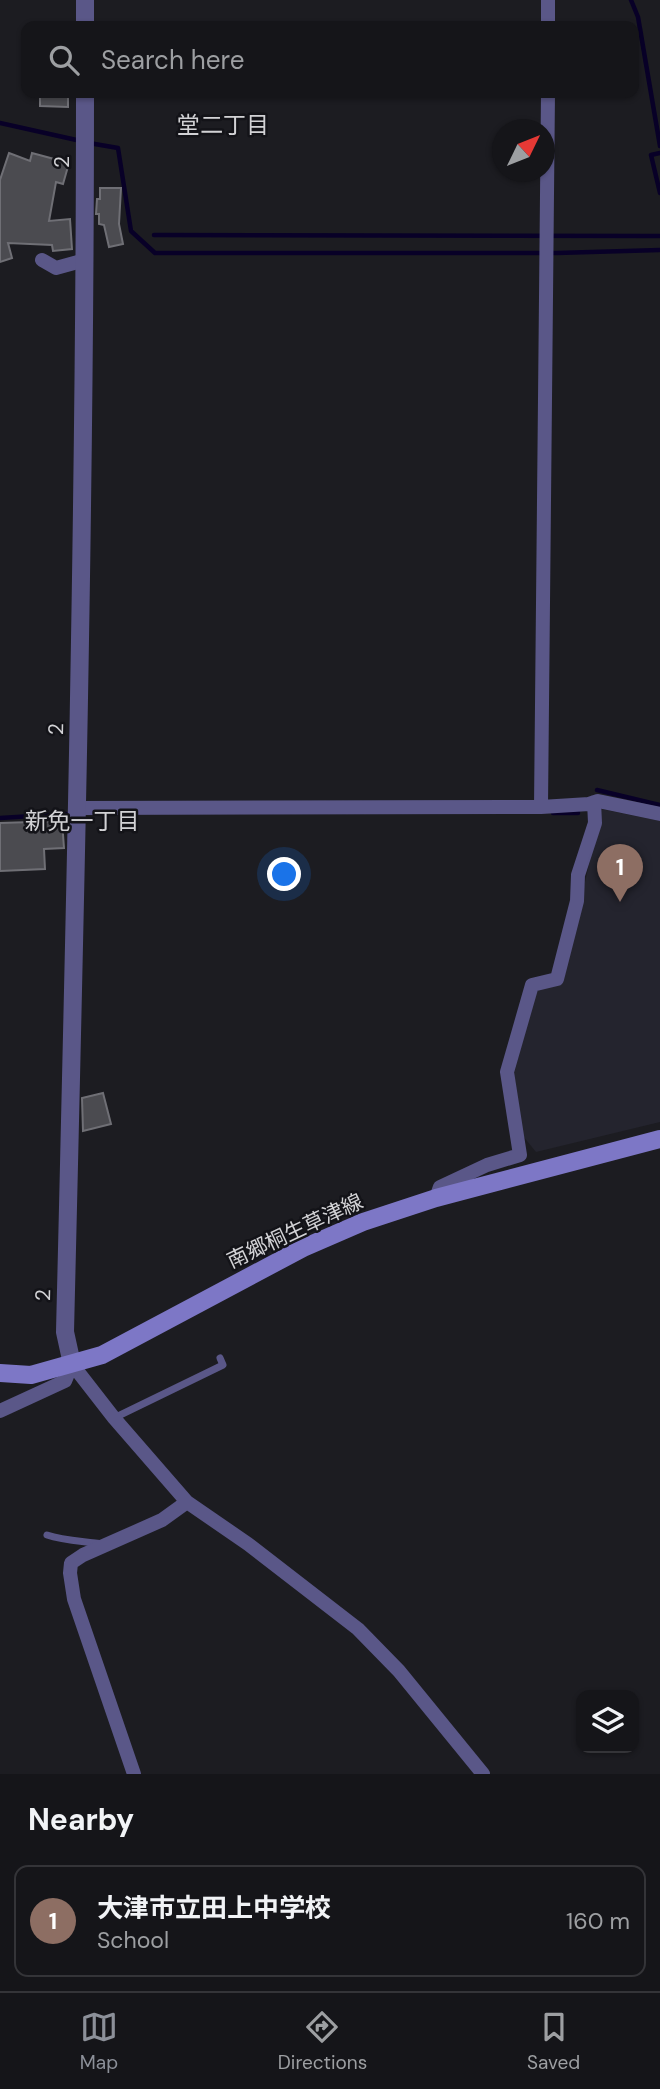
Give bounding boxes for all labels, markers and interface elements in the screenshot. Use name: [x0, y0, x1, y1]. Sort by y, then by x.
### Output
search box: [21, 21, 639, 98]
icon: search: [45, 41, 83, 79]
text: Search here: [101, 43, 244, 77]
district label: 堂二丁目: [177, 110, 269, 140]
north arrow: [492, 119, 555, 182]
street label: 2: [48, 156, 76, 168]
street label: 2: [42, 723, 70, 735]
district label: 新免一丁目: [25, 806, 140, 836]
pin: 1: [597, 844, 643, 902]
your location: [267, 857, 301, 891]
street label: 南郷桐生草津線: [222, 1187, 368, 1275]
street label: 2: [29, 1289, 57, 1301]
map controls: [576, 1690, 639, 1753]
button: layers: [576, 1690, 639, 1753]
text: Nearby: [28, 1800, 134, 1839]
text: 大津市立田上中学校: [97, 1891, 331, 1925]
text: 1: [49, 1906, 57, 1936]
text: 160 m: [566, 1906, 630, 1936]
text: School: [97, 1925, 169, 1955]
tab: Map: [80, 2008, 118, 2075]
tab: Directions: [278, 2008, 367, 2075]
tab: Saved: [527, 2008, 580, 2075]

